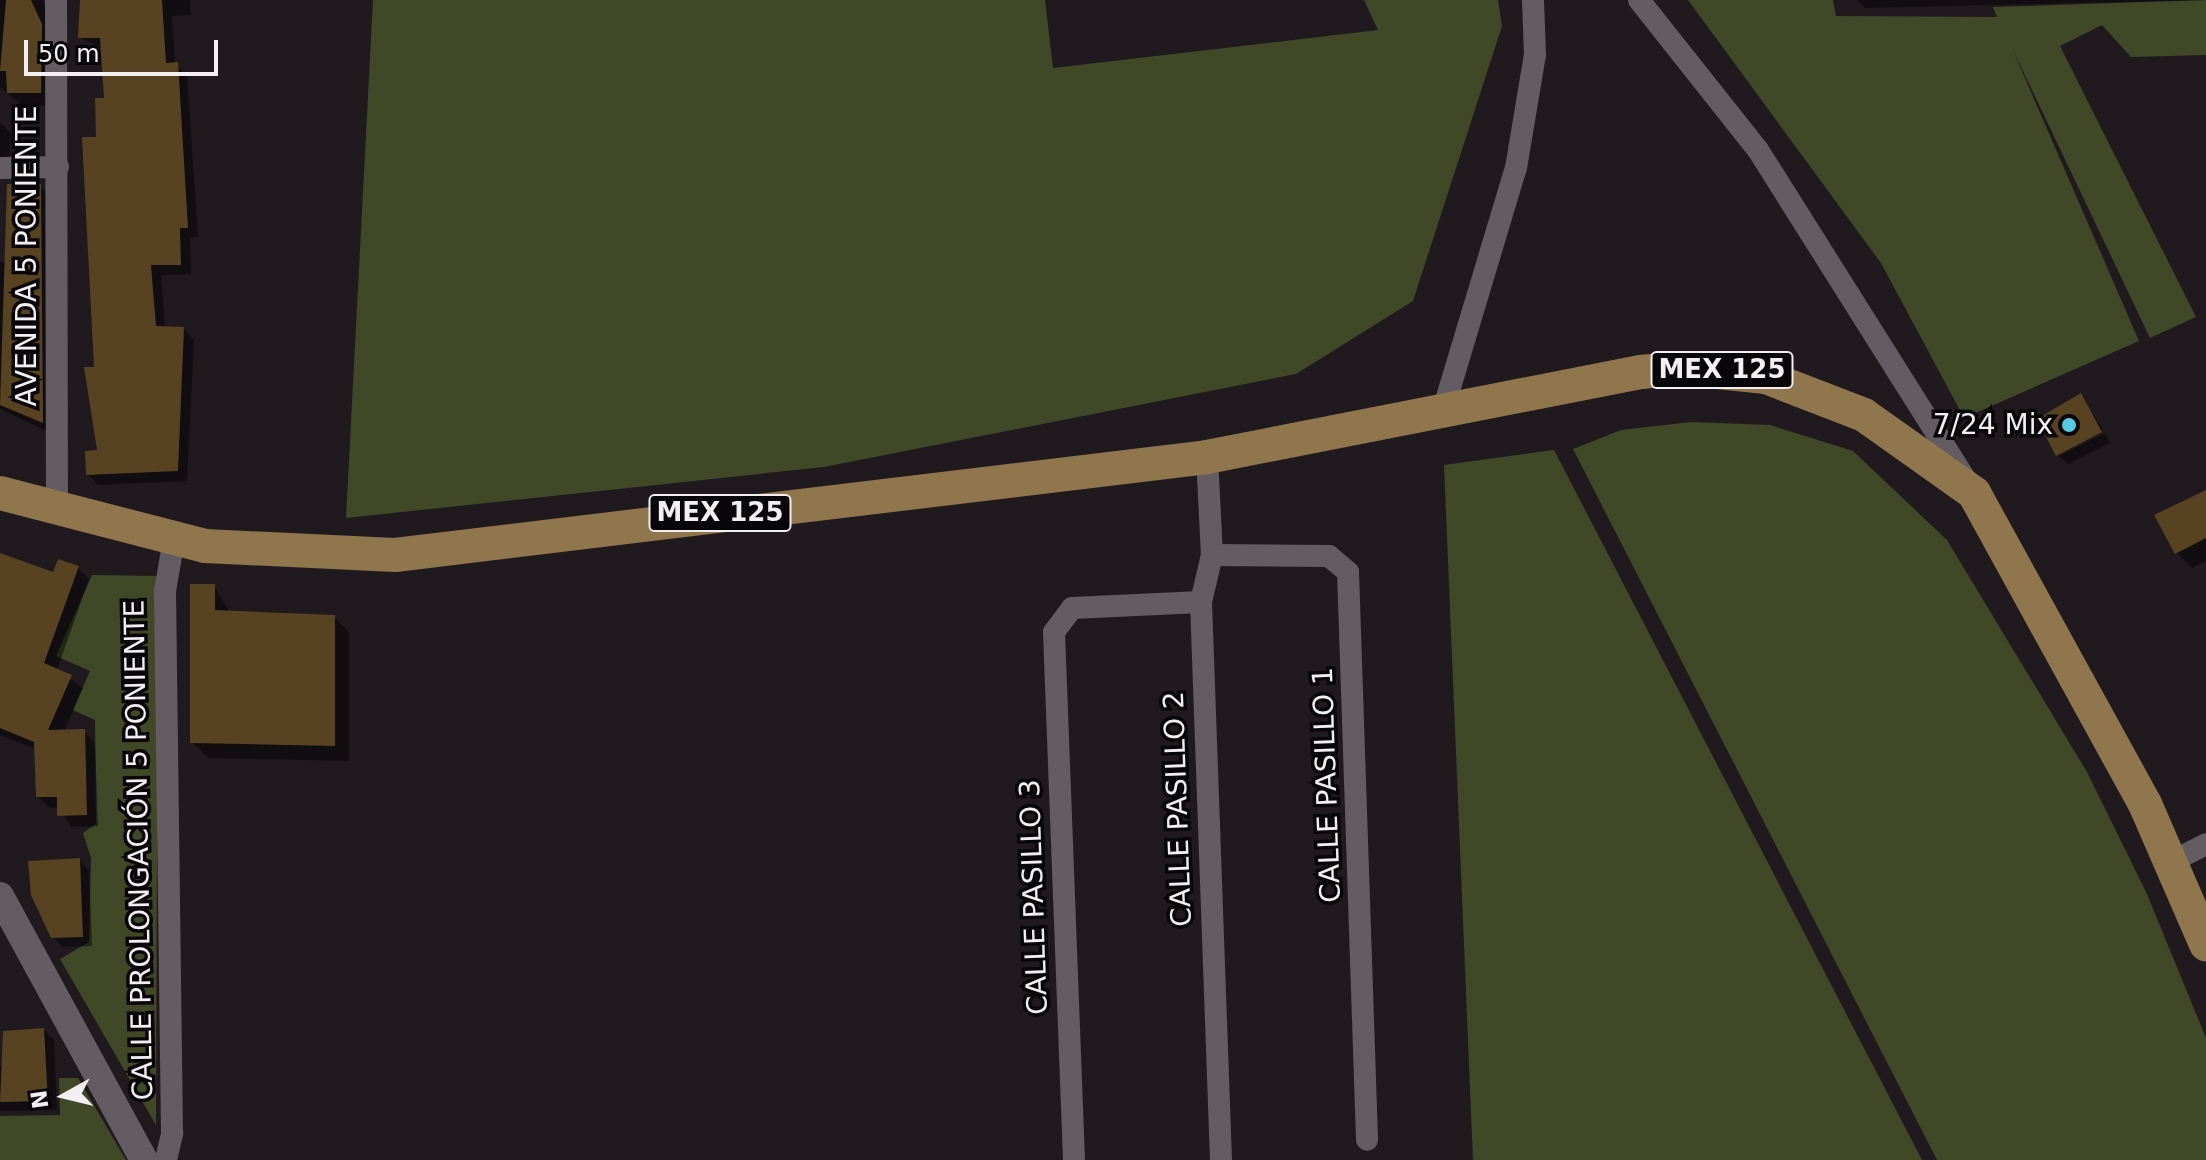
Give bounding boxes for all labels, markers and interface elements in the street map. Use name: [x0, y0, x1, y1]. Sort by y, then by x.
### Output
scale bar: [28, 24, 222, 74]
text: 50 m: [38, 40, 100, 68]
street label: AVENIDA 5 PONIENTE: [10, 106, 44, 406]
road number: MEX 125: [1650, 348, 1794, 392]
place label: 7/24 Mix: [1933, 408, 2053, 442]
marker: 7/24 Mix: [2060, 416, 2078, 434]
road number: MEX 125: [648, 491, 792, 535]
street label: CALLE PROLONGACIÓN 5 PONIENTE: [118, 599, 160, 1101]
street label: CALLE PASILLO 1: [1306, 667, 1348, 903]
street label: CALLE PASILLO 2: [1157, 691, 1199, 927]
street label: CALLE PASILLO 3: [1013, 779, 1055, 1015]
north arrow: [24, 1056, 104, 1136]
text: N: [26, 1089, 53, 1110]

